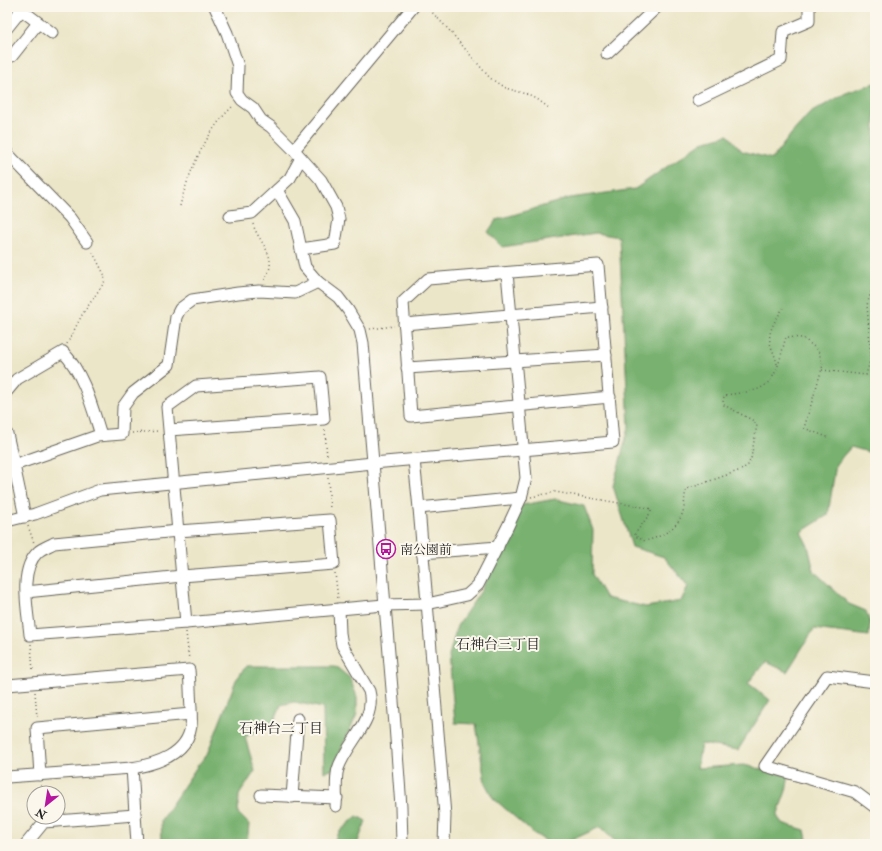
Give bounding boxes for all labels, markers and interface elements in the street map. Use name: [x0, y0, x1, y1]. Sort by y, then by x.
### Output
bus stop icon: 南公園前: [375, 538, 397, 560]
place label: 南公園前: [400, 542, 452, 558]
district label: 石神台三丁目: [456, 636, 540, 653]
district label: 石神台二丁目: [239, 720, 323, 737]
north arrow: [26, 785, 66, 825]
text: N: [33, 805, 50, 822]

